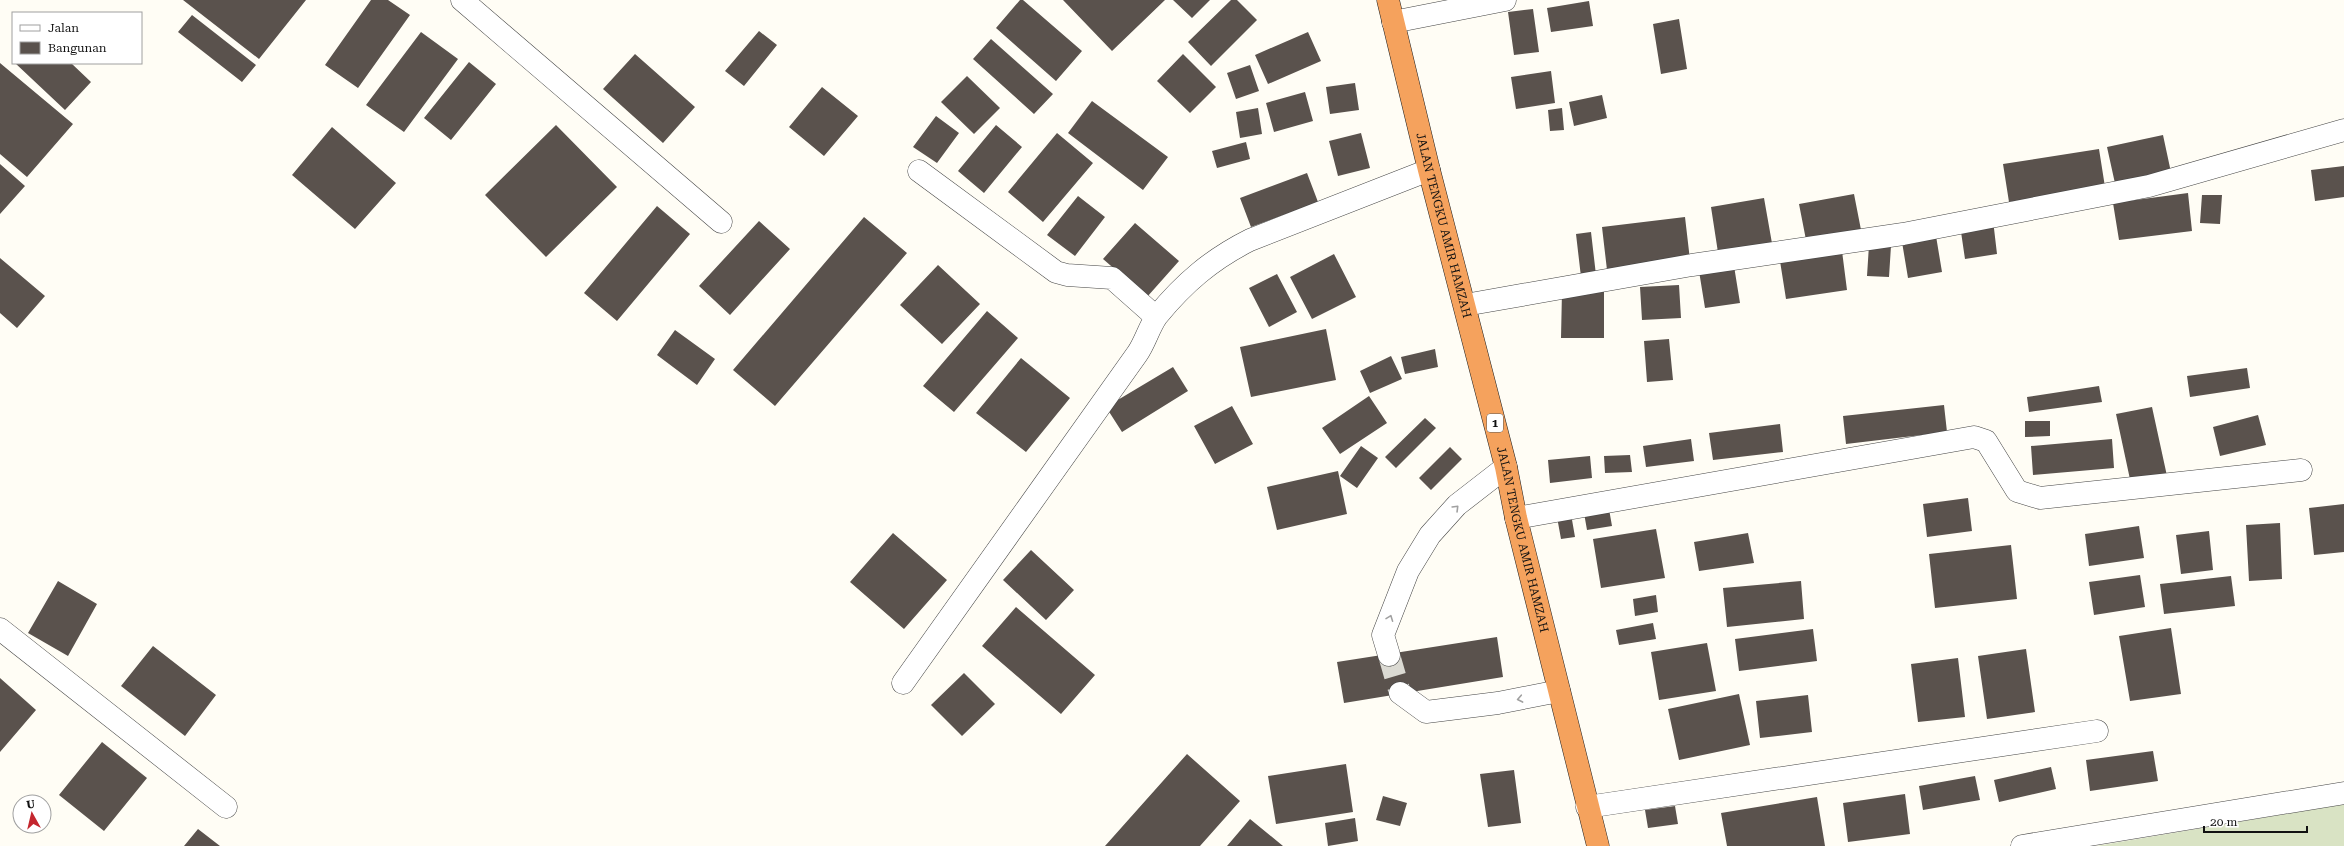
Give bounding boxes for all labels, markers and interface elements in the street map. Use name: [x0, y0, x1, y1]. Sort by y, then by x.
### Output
legend: [12, 12, 142, 64]
text: Jalan: [48, 21, 79, 35]
text: Bangunan: [48, 41, 107, 55]
street label: JALAN TENGKU AMIR HAMZAH: [1413, 131, 1474, 319]
road number: 1: [1487, 414, 1503, 432]
street label: JALAN TENGKU AMIR HAMZAH: [1494, 445, 1551, 634]
one-way arrow: [1451, 505, 1459, 513]
one-way arrow: [1385, 614, 1393, 621]
one-way arrow: [1517, 694, 1523, 702]
north arrow: [12, 794, 52, 834]
text: U: [26, 797, 36, 812]
scale bar: [2204, 808, 2307, 834]
text: 20 m: [2210, 815, 2237, 829]

